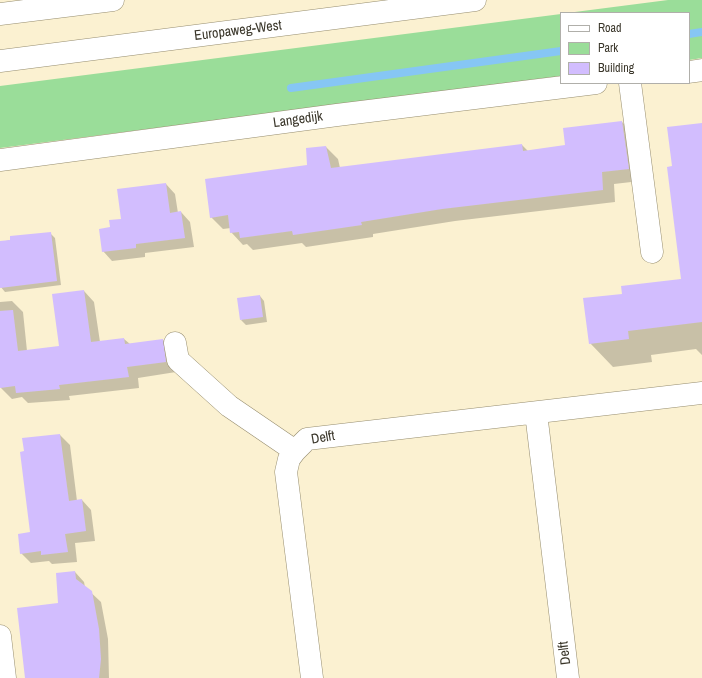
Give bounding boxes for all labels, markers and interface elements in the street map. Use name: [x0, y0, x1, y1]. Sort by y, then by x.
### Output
legend: [560, 12, 690, 84]
street label: Europaweg-West: [193, 17, 283, 45]
text: Road: [598, 20, 622, 36]
text: Park: [598, 40, 618, 56]
text: Building: [598, 60, 634, 76]
street label: Langedijk: [272, 108, 324, 132]
street label: Delft: [310, 428, 336, 448]
street label: Delft: [555, 640, 575, 666]

